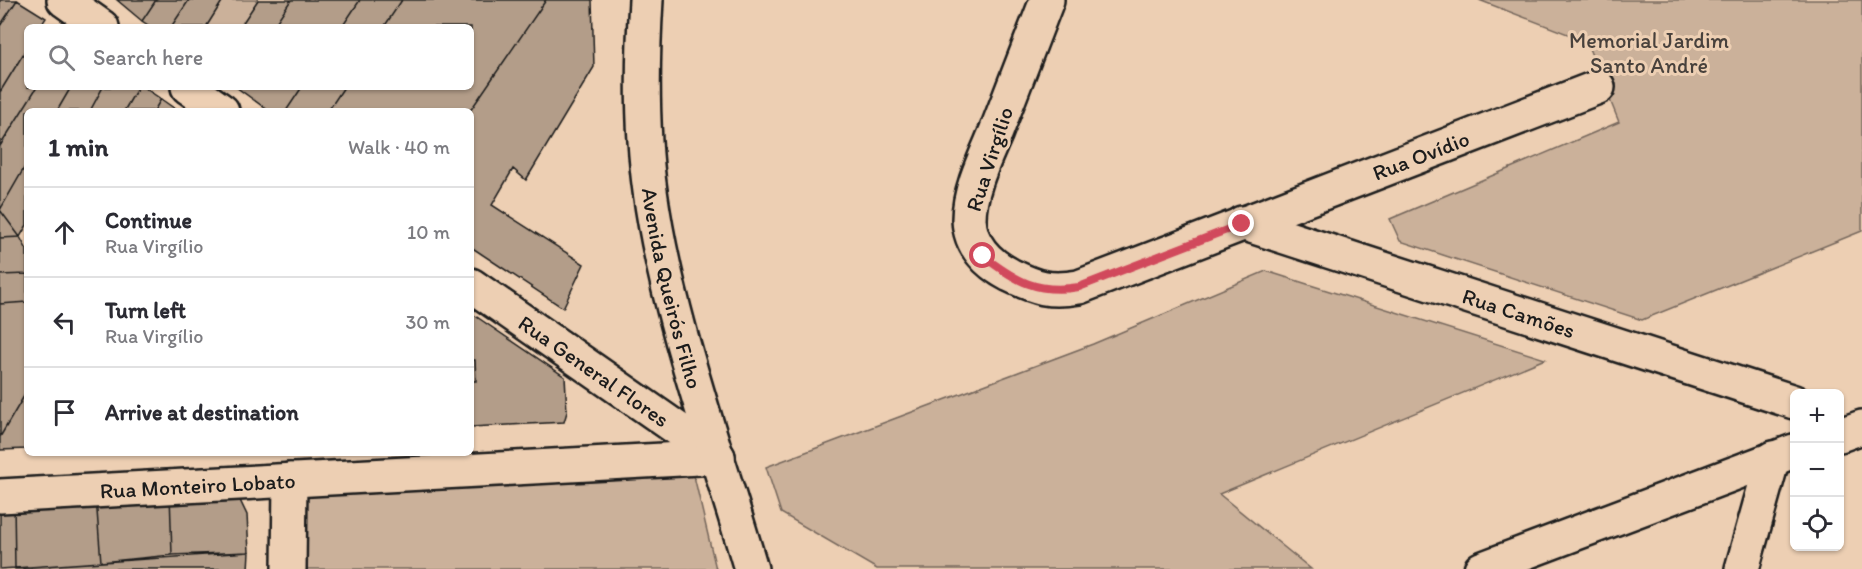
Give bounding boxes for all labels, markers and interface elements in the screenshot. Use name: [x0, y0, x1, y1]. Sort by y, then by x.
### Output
search box: [24, 24, 474, 90]
park label: Memorial Jardim Santo André: [1569, 27, 1730, 79]
icon: search: [45, 41, 78, 74]
text: Search here: [93, 44, 203, 71]
street label: Rua Virgílio: [960, 103, 1019, 215]
street label: Rua Ovídio: [1369, 125, 1473, 187]
text: 1 min: [48, 131, 108, 163]
text: Walk · 40 m: [348, 135, 450, 159]
street label: Avenida Queirós Filho: [636, 186, 708, 392]
text: Continue: [105, 207, 192, 234]
route end: [1228, 210, 1254, 236]
icon: ahead: [48, 216, 81, 249]
text: 10 m: [407, 220, 450, 244]
text: Rua Virgílio: [105, 234, 204, 258]
route start: [969, 242, 995, 268]
street label: Rua Camões: [1459, 282, 1578, 344]
text: Turn left: [105, 297, 186, 324]
icon: left: [48, 306, 81, 339]
street label: Rua General Flores: [513, 309, 674, 433]
text: 30 m: [405, 310, 450, 334]
text: Rua Virgílio: [105, 324, 204, 348]
map controls: [1790, 389, 1844, 551]
button: +: [1790, 389, 1844, 443]
icon: arrive: [48, 396, 81, 429]
text: Arrive at destination: [105, 399, 299, 426]
button: −: [1790, 443, 1844, 497]
street label: Rua Monteiro Lobato: [99, 467, 296, 505]
button: locate: [1790, 497, 1844, 551]

